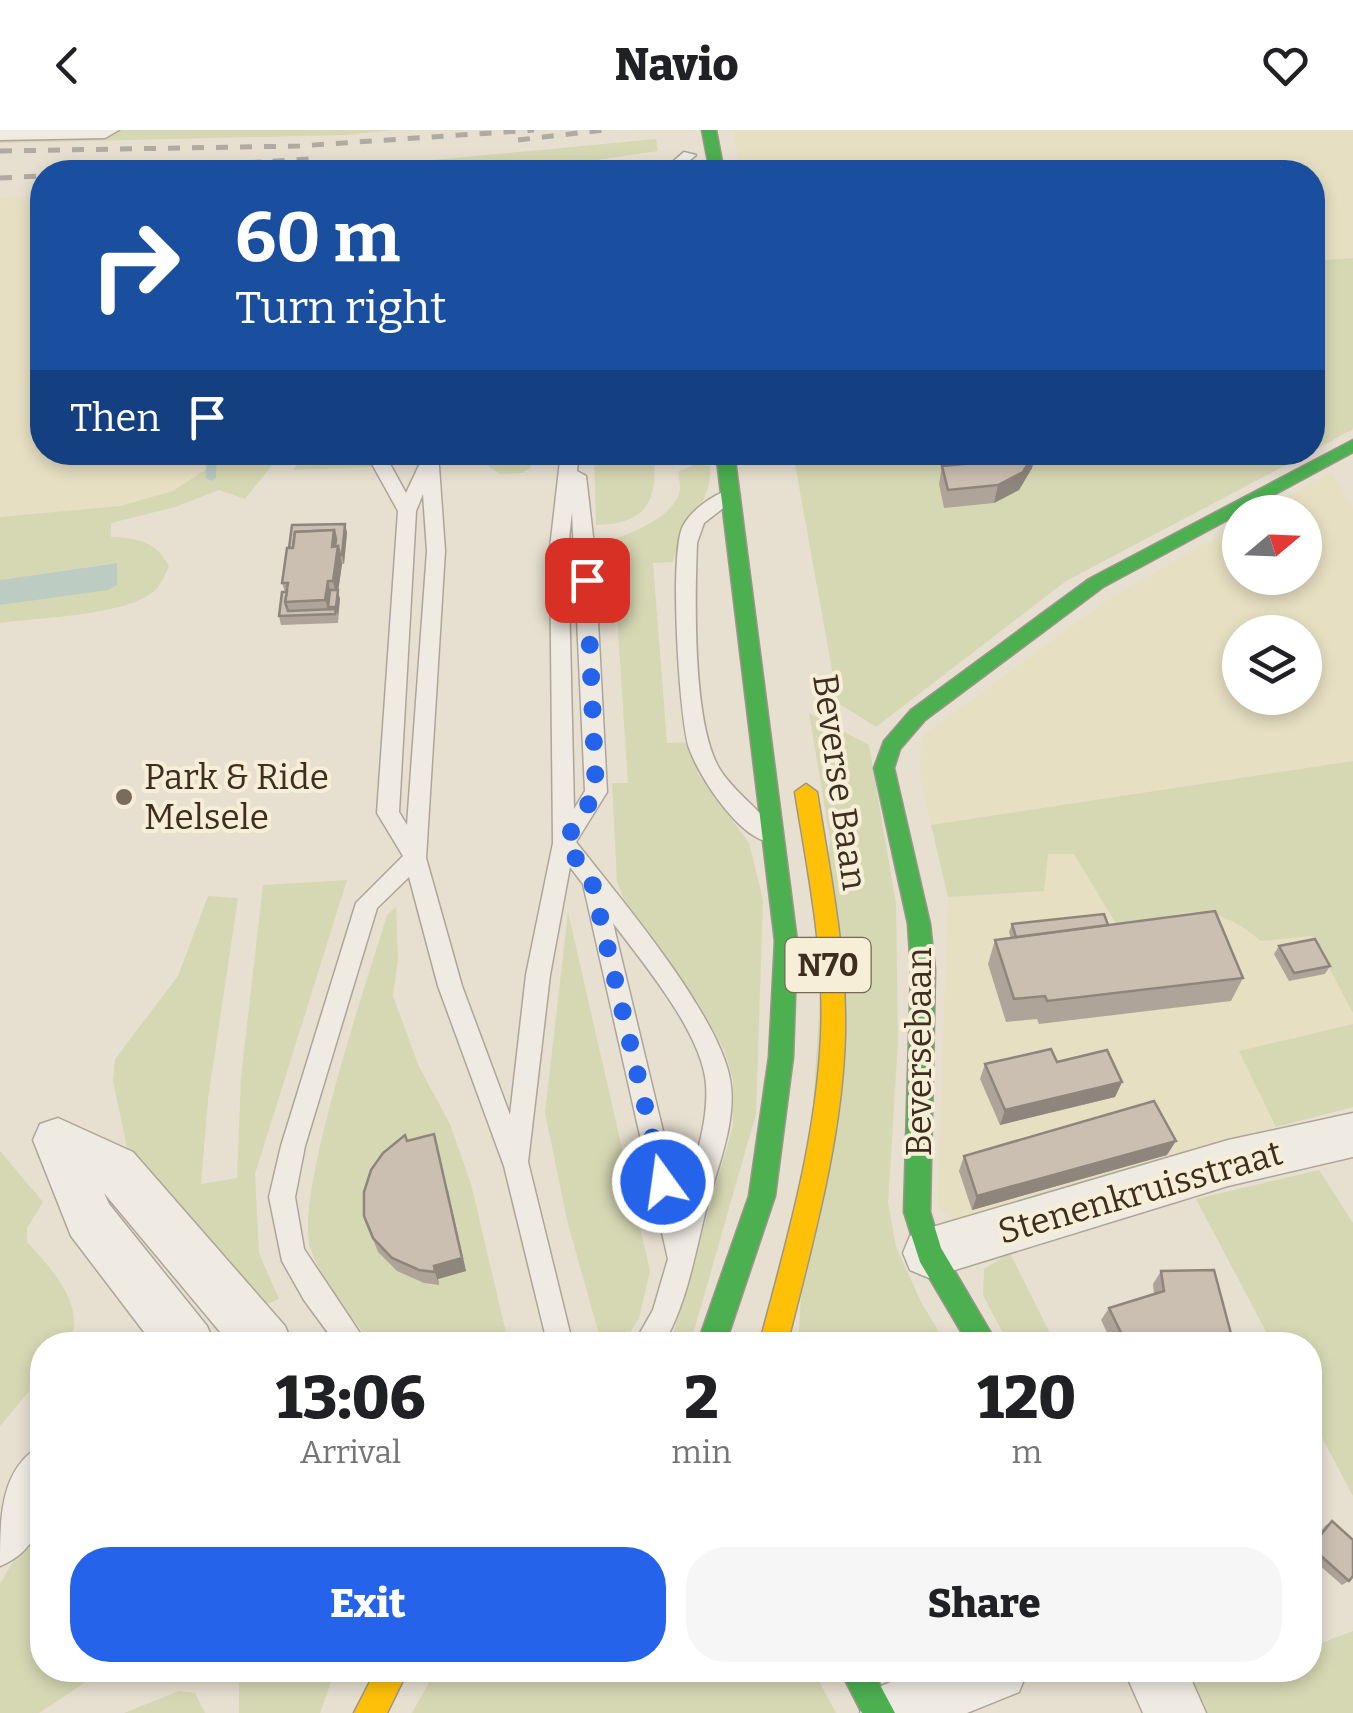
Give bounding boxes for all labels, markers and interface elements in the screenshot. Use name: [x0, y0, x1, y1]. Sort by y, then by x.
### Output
icon: back: [40, 38, 95, 93]
text: Navio: [615, 38, 738, 92]
icon: heart: [1258, 38, 1313, 93]
text: 60 m: [235, 196, 400, 280]
icon: right: [70, 200, 200, 330]
text: Turn right: [235, 281, 447, 335]
icon: arrive: [180, 390, 235, 445]
text: Then: [70, 395, 160, 441]
north arrow: [1222, 495, 1322, 595]
map controls: [1222, 495, 1322, 715]
pin: [545, 538, 630, 623]
icon: arrive: [560, 553, 615, 608]
button: layers: [1222, 615, 1322, 715]
street label: Beverse Baan: [804, 671, 876, 893]
place label: Park & Ride Melsele: [144, 756, 329, 838]
marker: Park & Ride Melsele: [113, 786, 135, 808]
road number: N70: [786, 938, 870, 992]
street label: Beversebaan: [898, 947, 940, 1157]
position arrow: [611, 1130, 715, 1234]
street label: Stenenkruisstraat: [993, 1131, 1287, 1253]
text: 13:06: [276, 1362, 425, 1434]
text: 2: [684, 1362, 718, 1434]
text: 120: [977, 1362, 1076, 1434]
text: Arrival: [300, 1433, 401, 1471]
text: min: [671, 1433, 731, 1471]
text: m: [1011, 1433, 1042, 1471]
button: Exit: [70, 1547, 666, 1662]
button: Share: [686, 1547, 1282, 1662]

